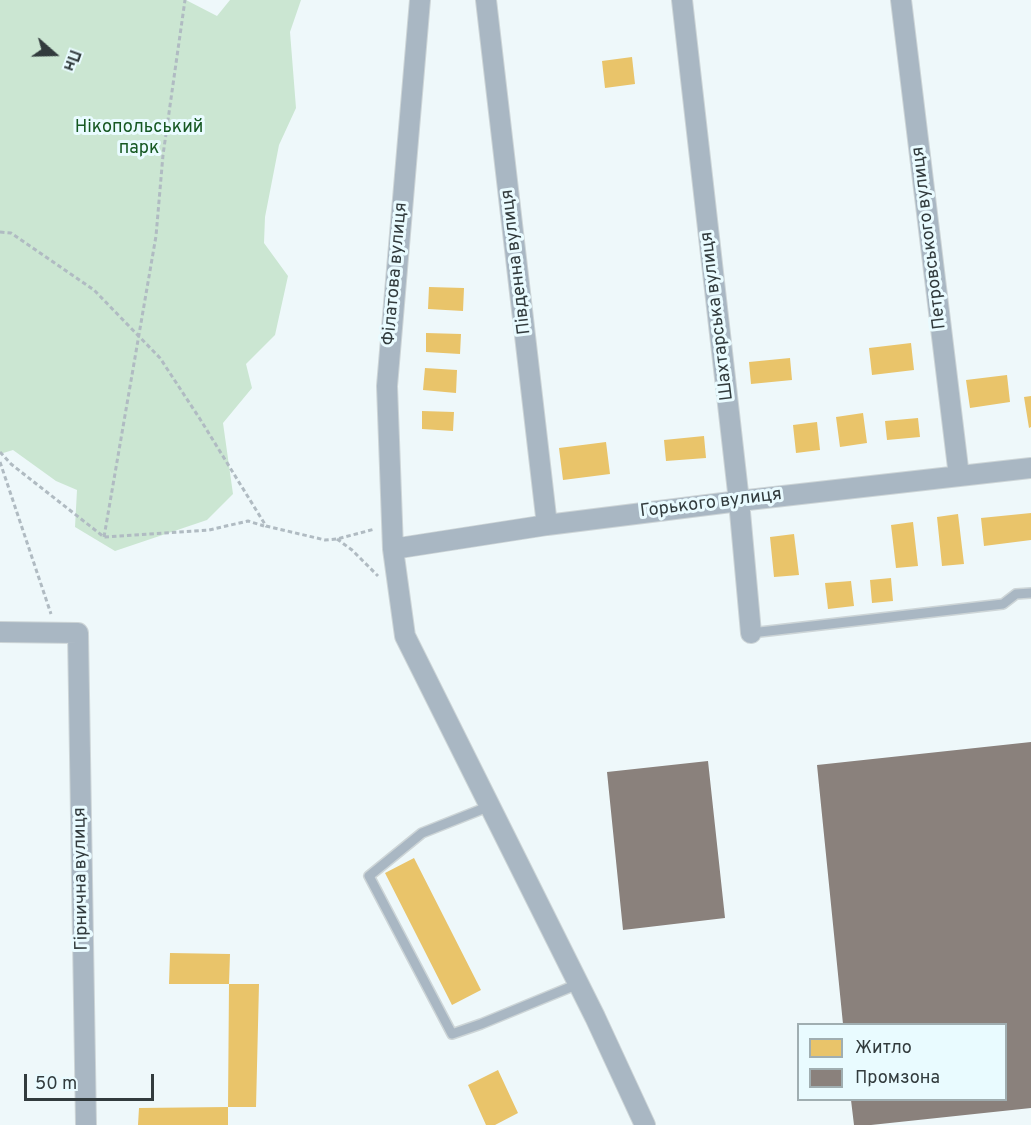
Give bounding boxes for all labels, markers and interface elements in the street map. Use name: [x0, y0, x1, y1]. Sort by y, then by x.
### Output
north arrow: [24, 24, 84, 84]
text: Пн: [58, 47, 84, 74]
park label: Нікопольський парк: [75, 117, 203, 160]
street label: Петровського вулиця: [908, 146, 952, 330]
street label: Південна вулиця: [497, 188, 537, 336]
street label: Філатова вулиця: [379, 202, 413, 346]
street label: Шахтарська вулиця: [697, 230, 739, 402]
street label: Горького вулиця: [639, 485, 783, 523]
street label: Гірнична вулиця: [70, 807, 94, 951]
legend: [797, 1023, 1007, 1101]
text: Житло: [855, 1037, 912, 1060]
scale bar: [27, 1062, 158, 1100]
text: Промзона: [855, 1067, 940, 1090]
text: 50 m: [35, 1073, 77, 1096]

